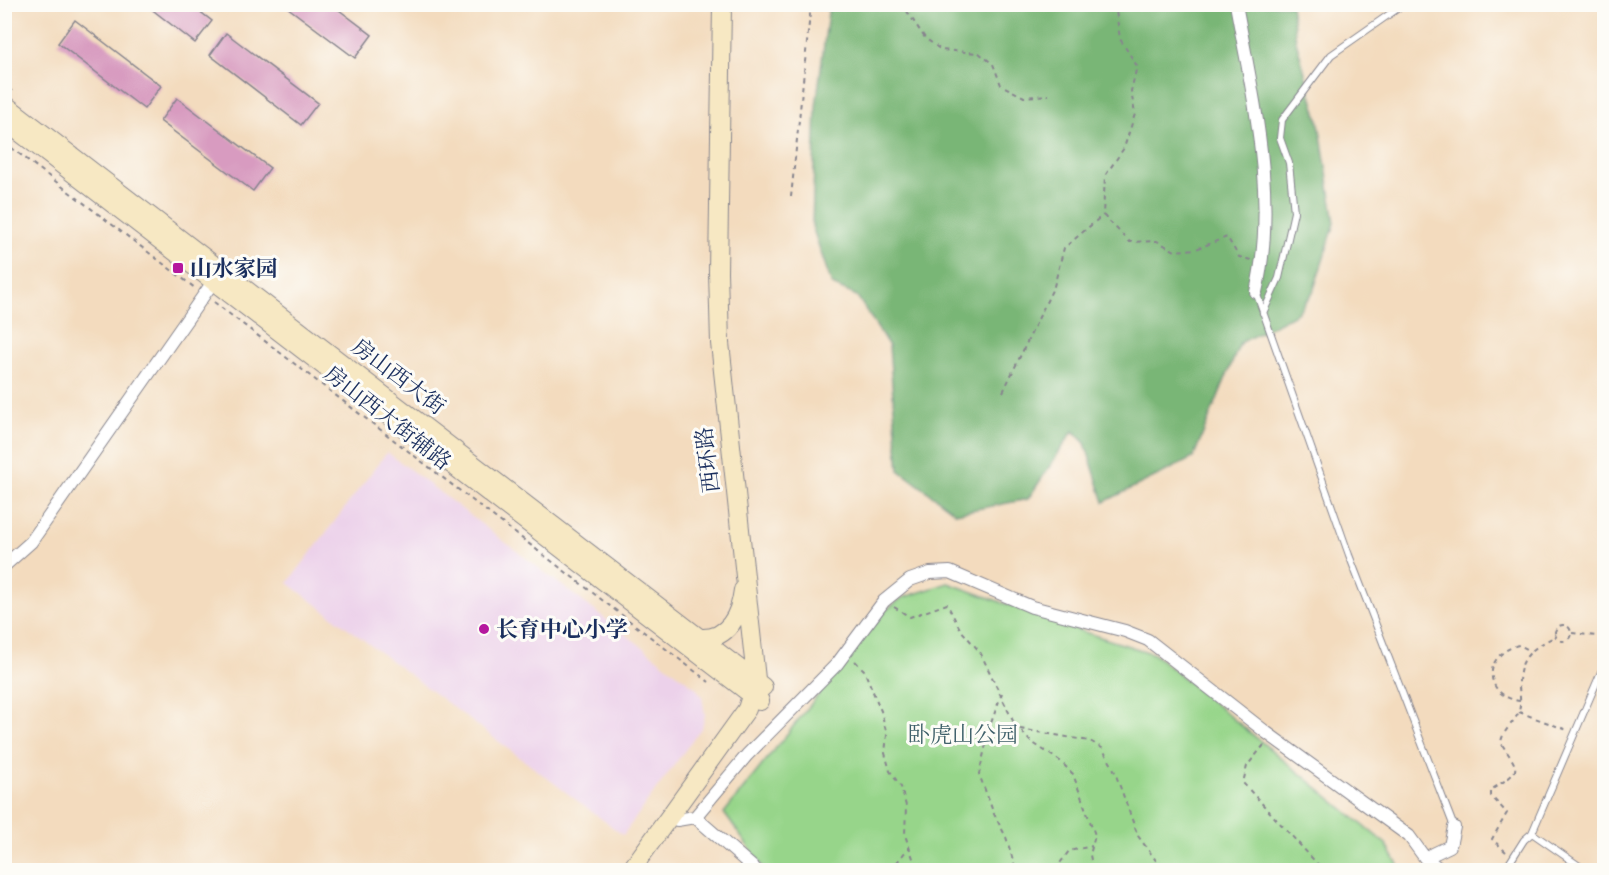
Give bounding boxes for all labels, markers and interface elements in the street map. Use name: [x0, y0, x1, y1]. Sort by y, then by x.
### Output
place label: 山水家园: [190, 255, 278, 286]
marker: 山水家园: [171, 261, 185, 275]
street label: 房山西大街: [344, 333, 451, 423]
street label: 房山西大街辅路: [316, 359, 457, 479]
street label: 西环路: [690, 425, 729, 494]
place label: 长育中心小学: [496, 616, 628, 647]
marker: 长育中心小学: [477, 622, 491, 636]
park label: 卧虎山公园: [908, 721, 1018, 752]

